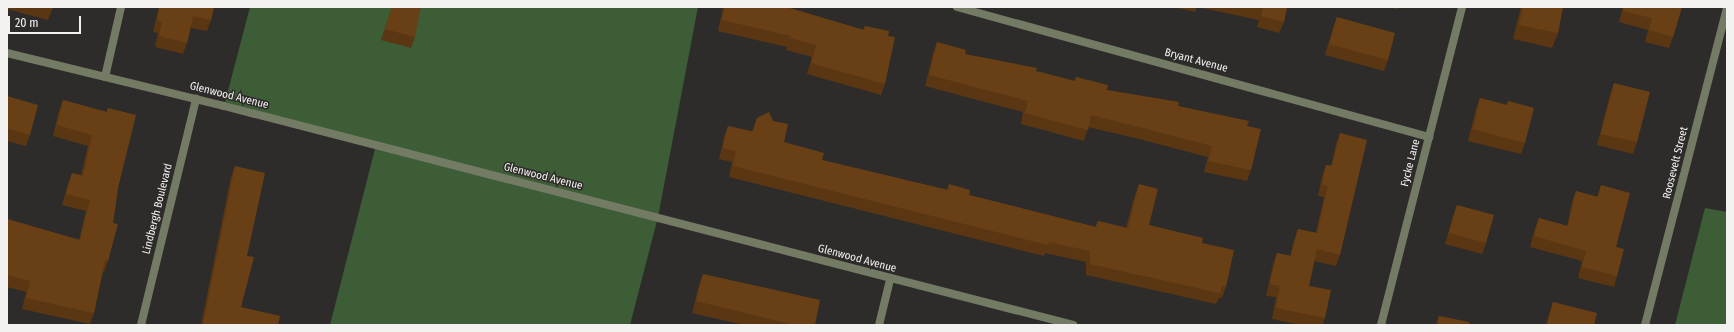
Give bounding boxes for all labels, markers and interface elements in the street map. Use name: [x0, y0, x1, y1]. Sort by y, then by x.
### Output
scale bar: [10, 8, 83, 34]
text: 20 m: [15, 16, 39, 30]
street label: Bryant Avenue: [1163, 46, 1229, 76]
street label: Glenwood Avenue: [188, 80, 270, 112]
street label: Roosevelt Street: [1661, 126, 1691, 200]
street label: Fycke Lane: [1399, 138, 1423, 188]
street label: Glenwood Avenue: [502, 161, 584, 193]
street label: Lindbergh Boulevard: [140, 162, 176, 256]
street label: Glenwood Avenue: [816, 242, 898, 276]

